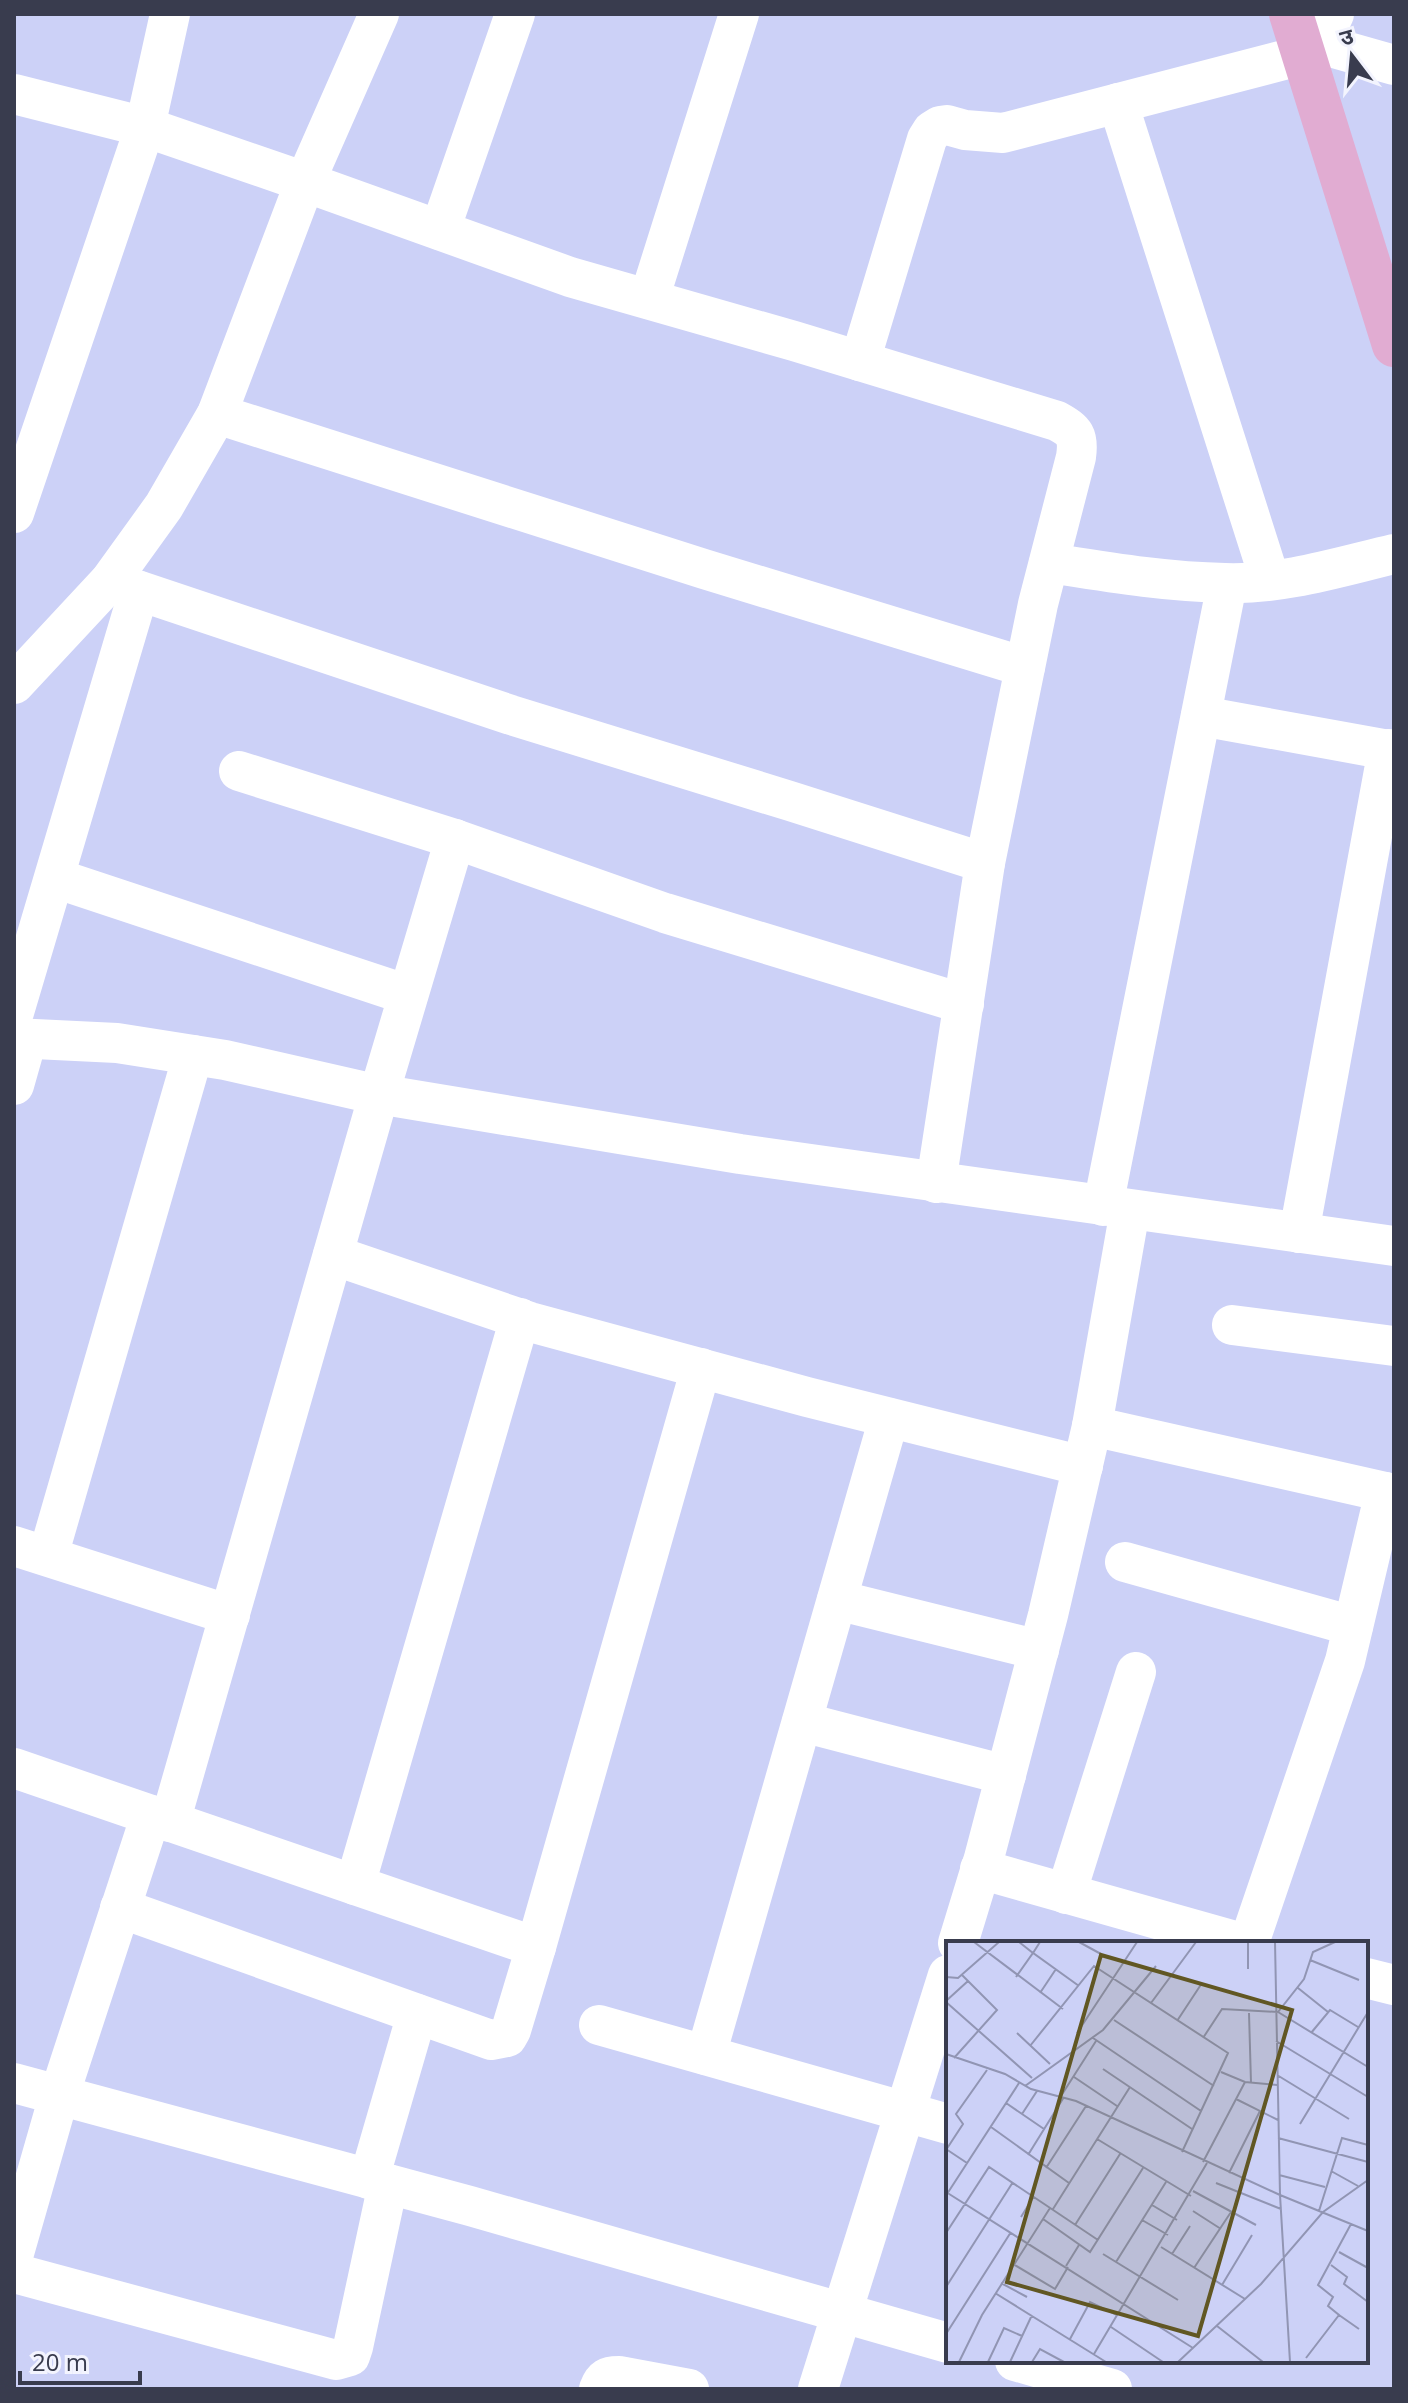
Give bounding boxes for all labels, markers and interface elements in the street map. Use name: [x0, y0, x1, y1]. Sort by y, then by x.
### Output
north arrow: [1312, 16, 1392, 96]
text: उ: [1336, 19, 1358, 52]
inset map: [946, 1941, 1368, 2363]
scale bar: [20, 2335, 140, 2385]
text: 20 m: [32, 2345, 88, 2378]

